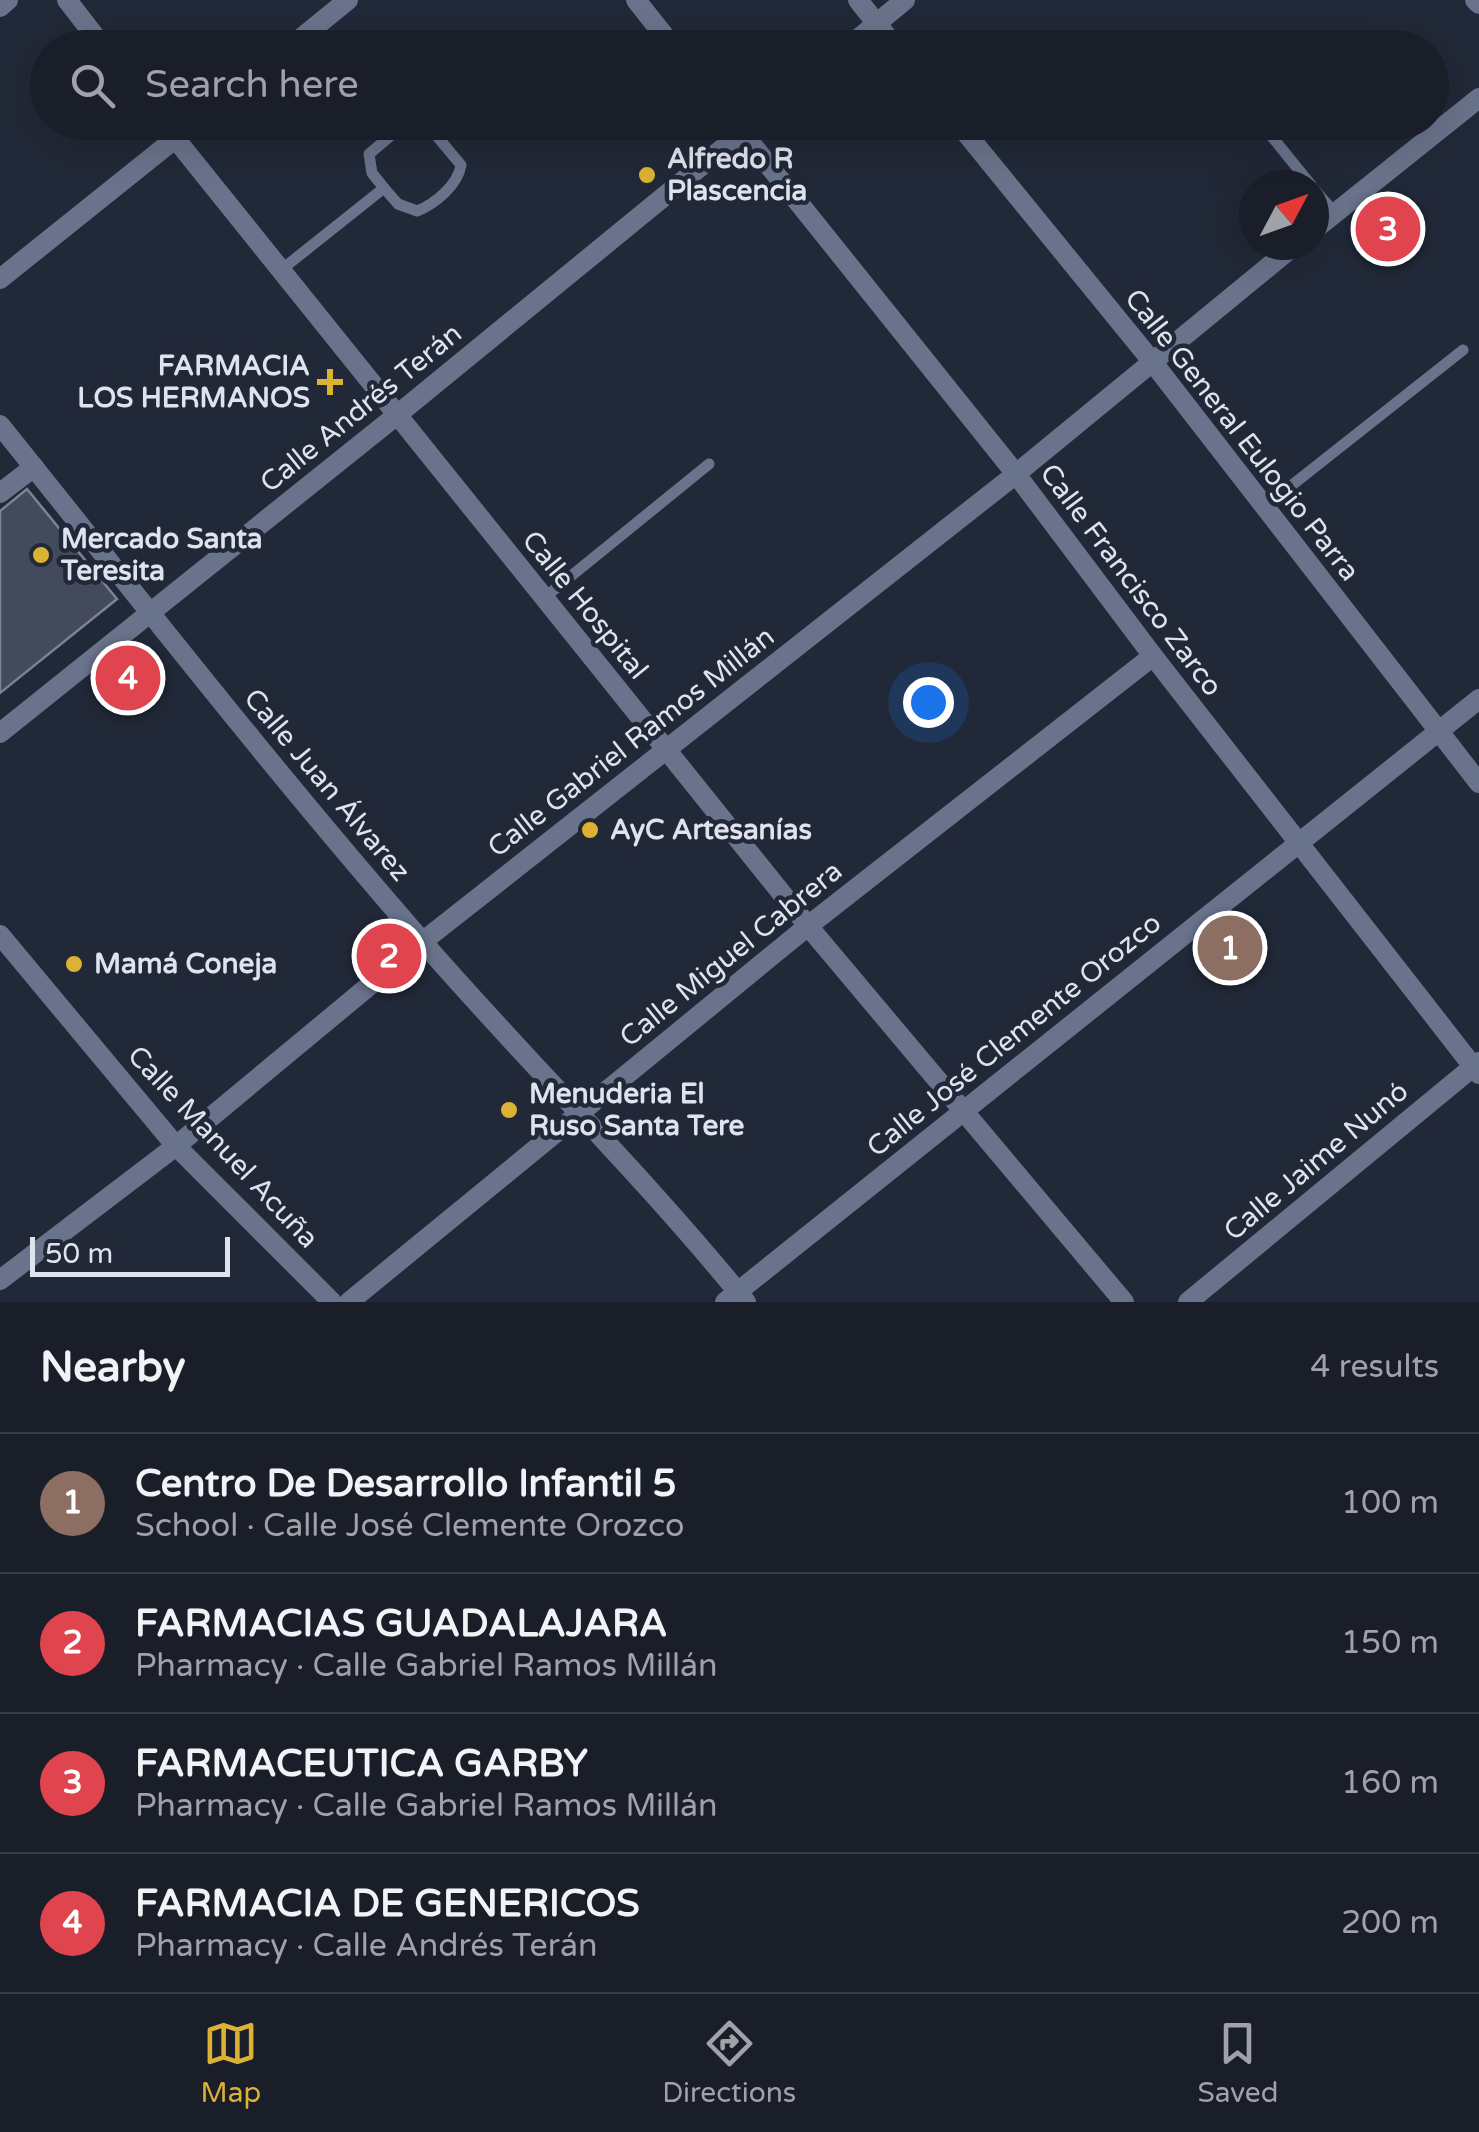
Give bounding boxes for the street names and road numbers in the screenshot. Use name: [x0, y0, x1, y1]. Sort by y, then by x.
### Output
street label: Calle General Eulogio Parra: [1117, 282, 1367, 588]
street label: Calle Andrés Terán: [253, 316, 469, 500]
street label: Calle Francisco Zarco: [1032, 457, 1230, 703]
street label: Calle Hospital: [515, 524, 655, 686]
street label: Calle Gabriel Ramos Millán: [481, 620, 781, 864]
street label: Calle Juan Álvarez: [237, 682, 417, 888]
street label: Calle Miguel Cabrera: [613, 854, 849, 1054]
street label: Calle José Clemente Orozco: [860, 906, 1168, 1164]
street label: Calle Manuel Acuña: [120, 1039, 326, 1255]
street label: Calle Jaime Nunó: [1217, 1074, 1415, 1248]

